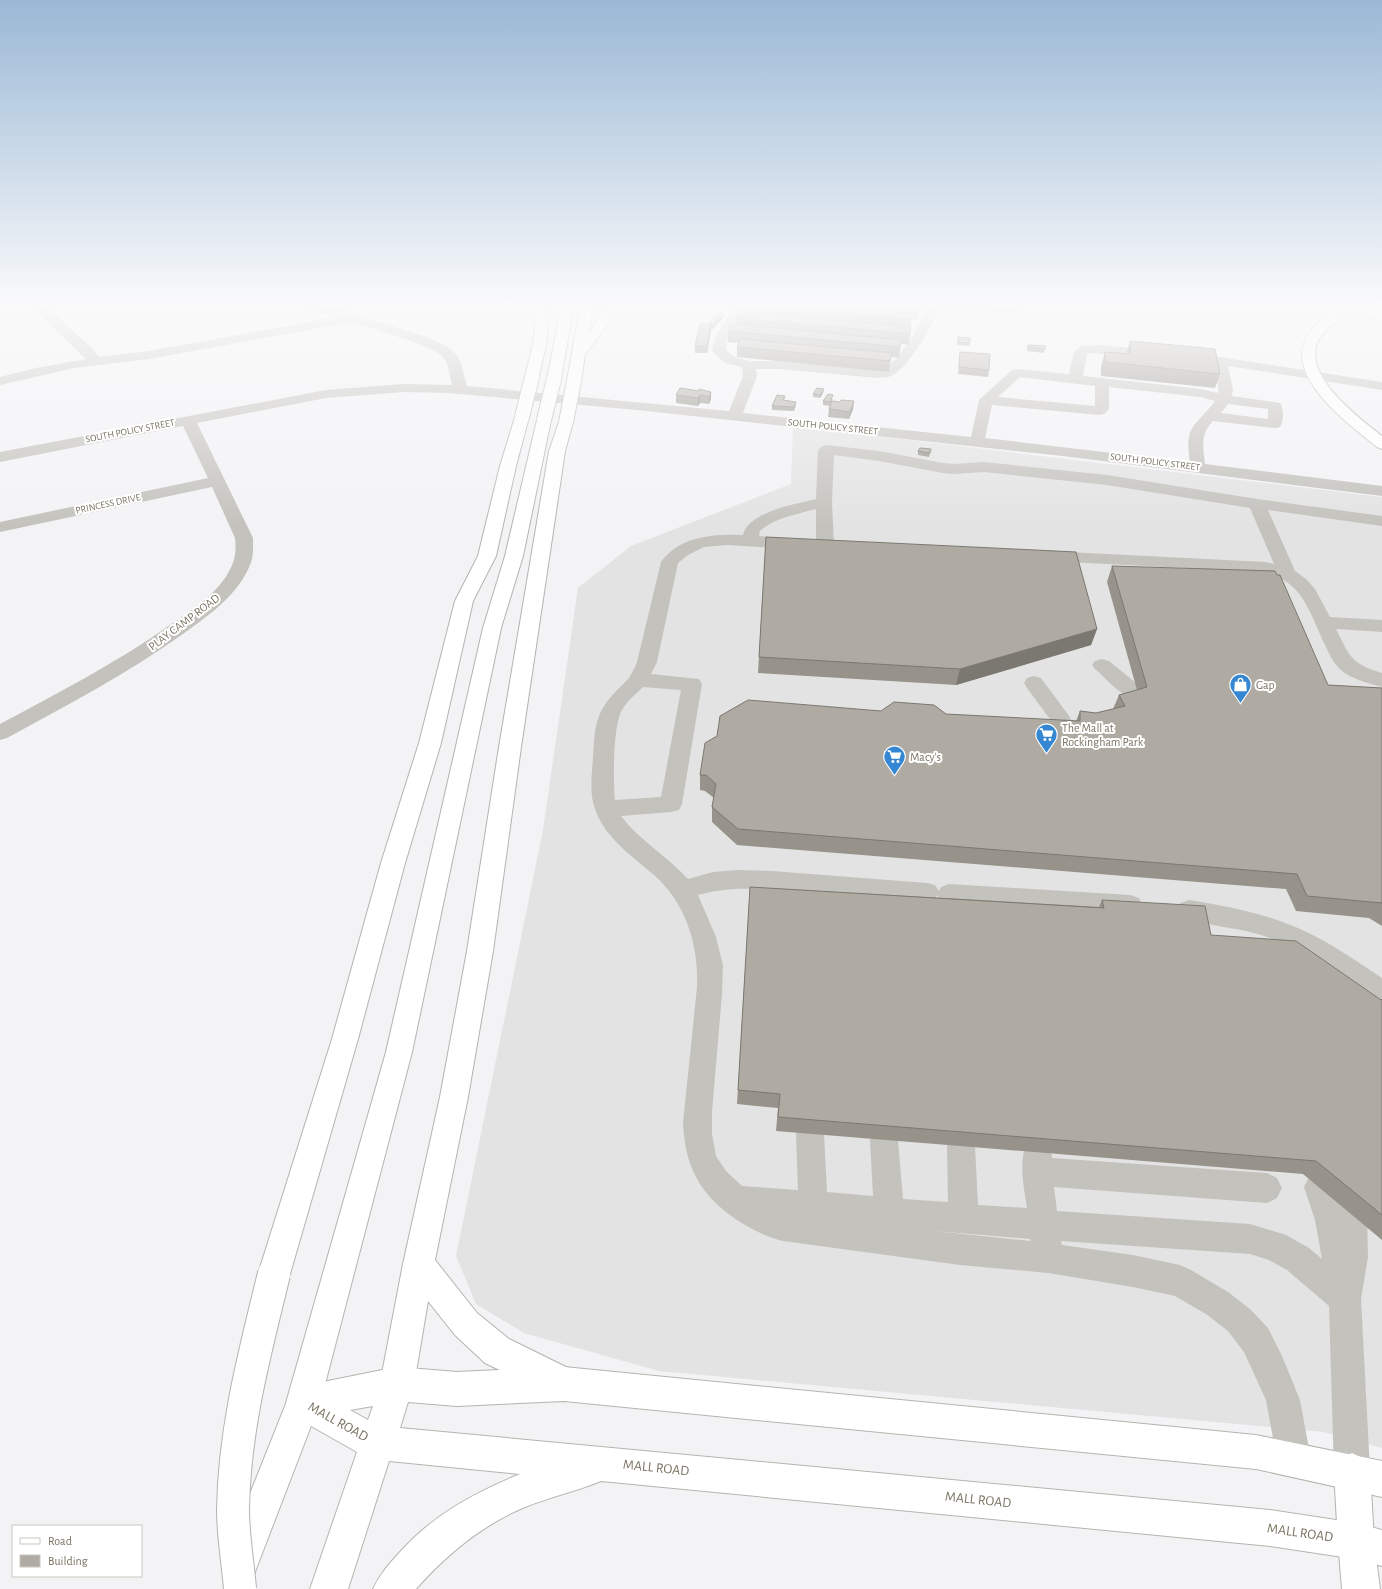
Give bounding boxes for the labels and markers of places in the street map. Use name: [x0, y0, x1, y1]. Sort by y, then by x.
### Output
shop icon: Gap: [1228, 672, 1254, 705]
place label: Gap: [1256, 679, 1275, 691]
supermarket icon: The Mall at Rockingham Park: [1033, 722, 1059, 755]
place label: The Mall at Rockingham Park: [1062, 722, 1144, 748]
supermarket icon: Macy's: [881, 744, 907, 777]
place label: Macy's: [910, 751, 941, 764]

